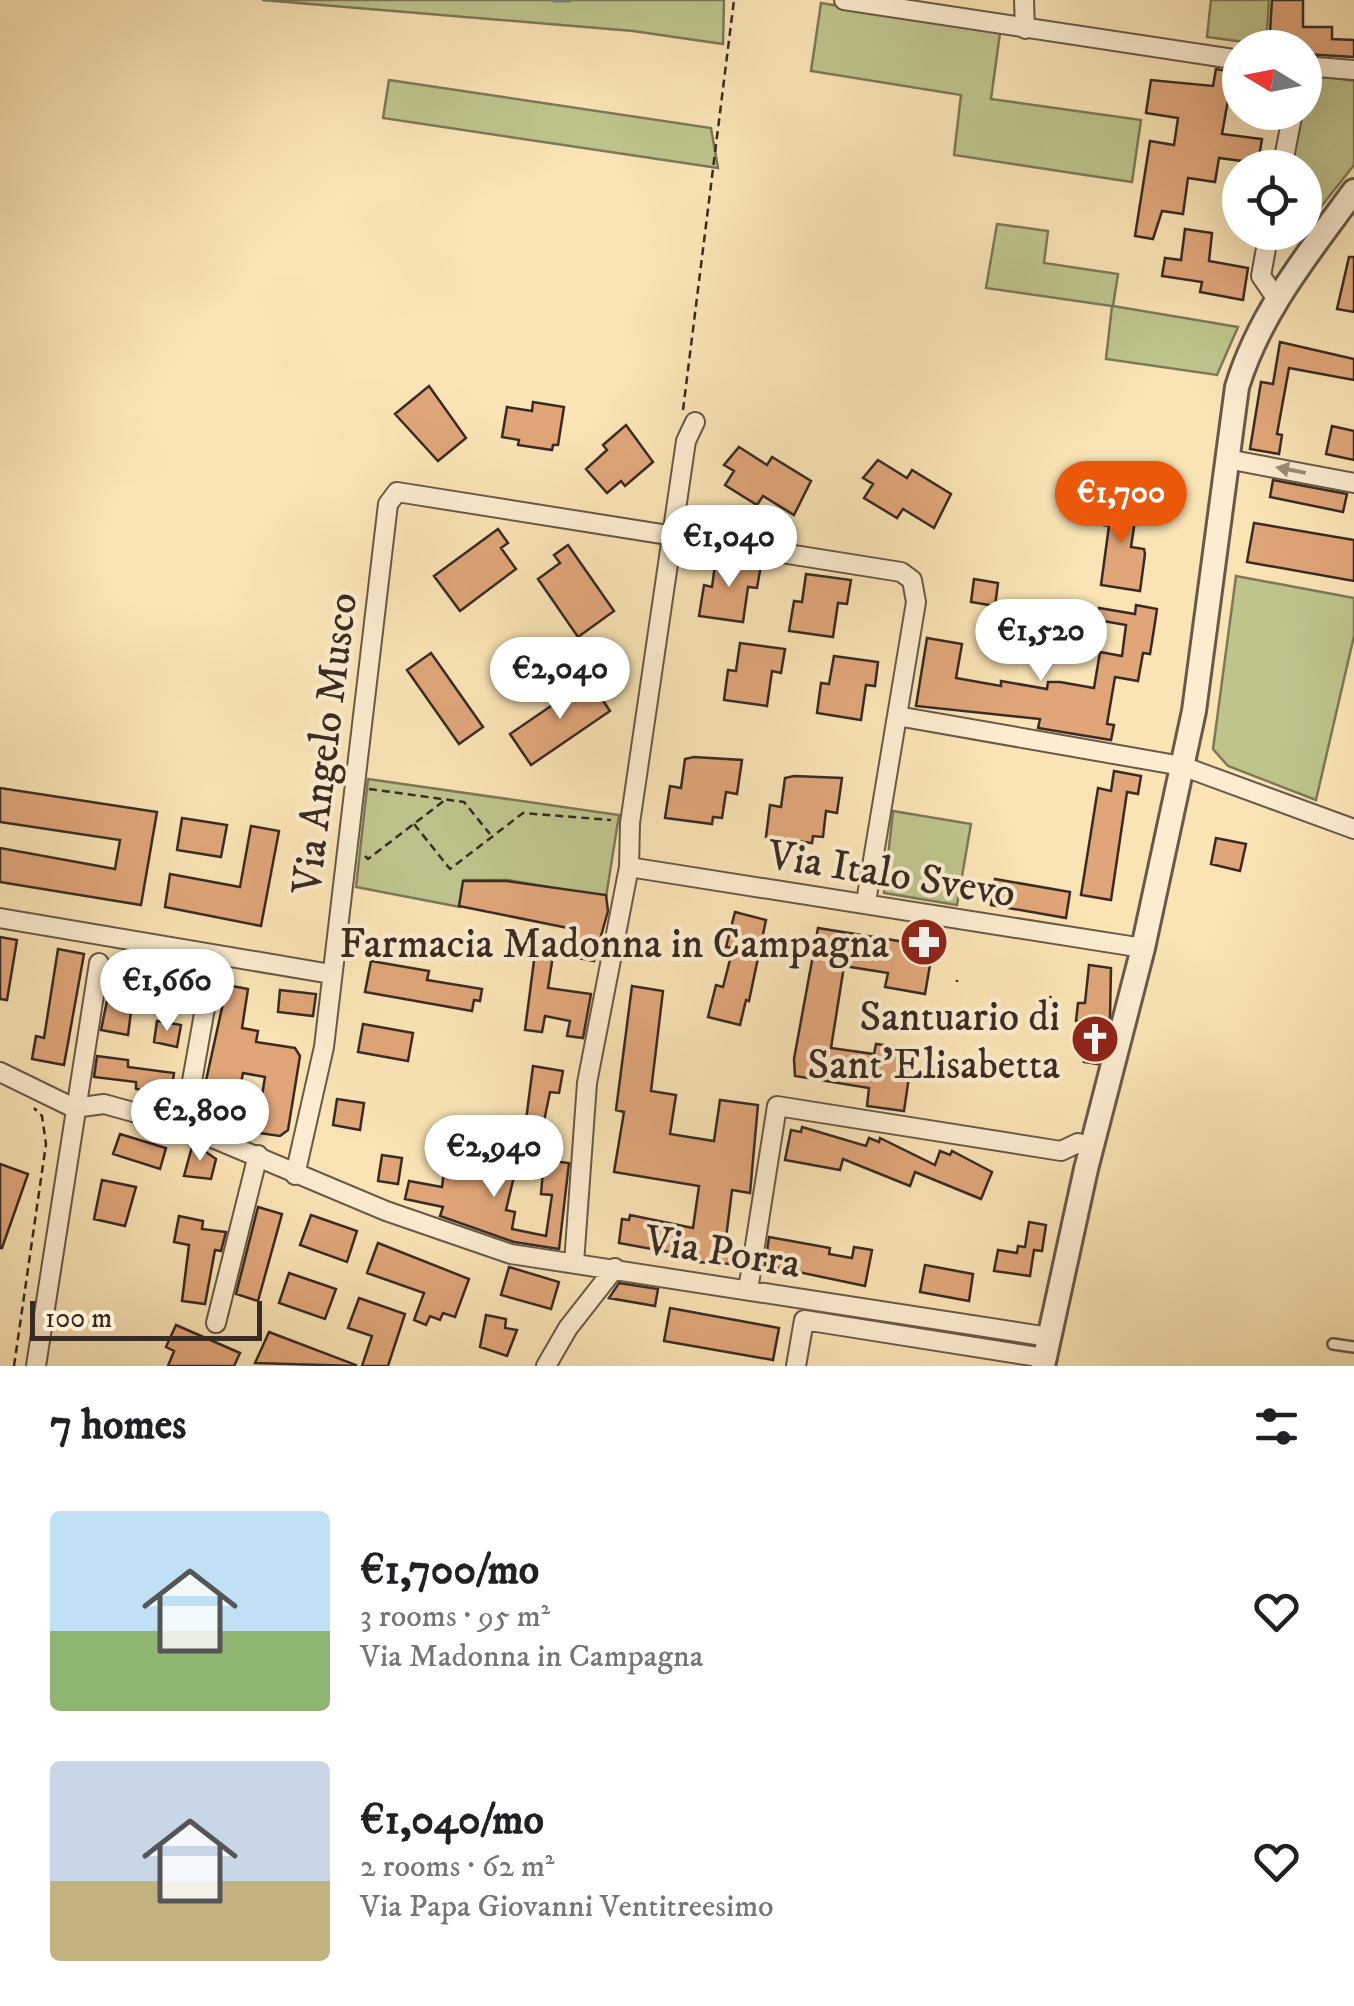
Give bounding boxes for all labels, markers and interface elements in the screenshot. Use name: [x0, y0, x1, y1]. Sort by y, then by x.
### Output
north arrow: [1222, 30, 1322, 130]
map controls: [1222, 30, 1322, 250]
button: locate: [1222, 150, 1322, 250]
pin: €1,700: [1040, 461, 1202, 546]
one-way arrow: [1275, 461, 1306, 477]
text: €1,700: [1077, 473, 1165, 513]
pin: €1,040: [648, 505, 810, 590]
text: €1,040: [683, 517, 775, 557]
street label: Via Angelo Musco: [282, 590, 370, 898]
pin: €1,520: [960, 599, 1122, 684]
text: €1,520: [997, 611, 1085, 651]
pin: €2,040: [479, 637, 641, 722]
text: €2,040: [512, 649, 608, 689]
street label: Via Italo Svevo: [763, 830, 1019, 920]
pharmacy icon: Farmacia Madonna in Campagna: [898, 916, 950, 968]
place label: Farmacia Madonna in Campagna: [339, 919, 889, 971]
pin: €1,660: [86, 949, 248, 1034]
text: €1,660: [122, 961, 212, 1001]
place label: Santuario di Sant'Elisabetta: [807, 992, 1060, 1092]
church icon: Santuario di Sant'Elisabetta: [1069, 1013, 1121, 1065]
pin: €2,800: [119, 1079, 281, 1164]
text: €2,800: [153, 1091, 247, 1131]
pin: €2,940: [413, 1115, 575, 1200]
text: €2,940: [446, 1127, 542, 1167]
street label: Via Porra: [640, 1215, 804, 1291]
scale bar: [30, 1296, 262, 1340]
text: 100 m: [45, 1301, 112, 1336]
icon: filters: [1249, 1399, 1304, 1454]
text: 7 homes: [50, 1400, 186, 1452]
text: €1,700/mo: [360, 1545, 539, 1597]
icon: home: [130, 1551, 250, 1671]
icon: heart: [1249, 1584, 1304, 1639]
text: 3 rooms · 95 m²: [360, 1597, 550, 1637]
text: Via Madonna in Campagna: [360, 1637, 703, 1677]
text: €1,040/mo: [360, 1795, 544, 1847]
icon: home: [130, 1801, 250, 1921]
icon: heart: [1249, 1834, 1304, 1889]
text: 2 rooms · 62 m²: [360, 1847, 554, 1887]
text: Via Papa Giovanni Ventitreesimo: [360, 1887, 774, 1927]

